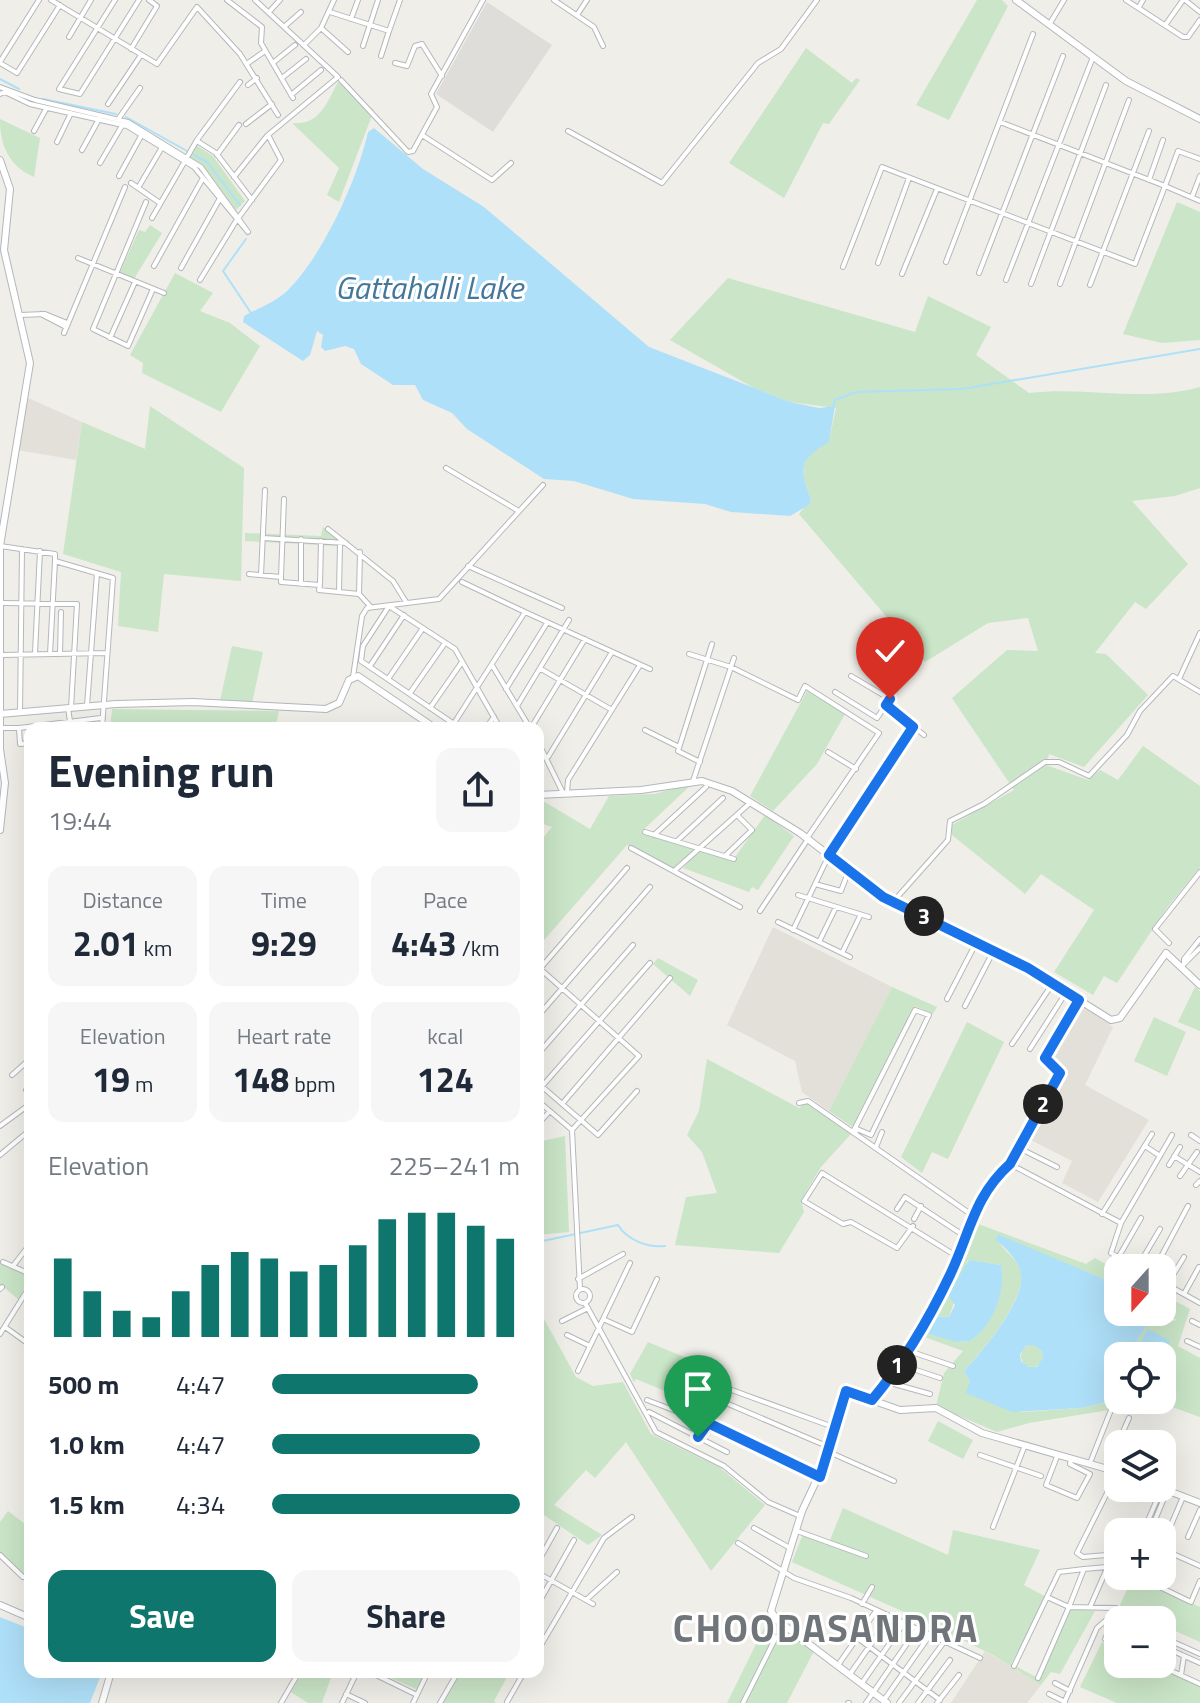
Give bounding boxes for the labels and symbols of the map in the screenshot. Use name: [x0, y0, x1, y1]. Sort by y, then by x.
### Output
water label: Gattahalli Lake: [335, 263, 525, 311]
pin: [856, 617, 924, 699]
pin: 3: [904, 896, 944, 936]
pin: 2: [1023, 1084, 1063, 1124]
north arrow: [1104, 1254, 1176, 1326]
pin: 1: [877, 1345, 917, 1385]
pin: [664, 1355, 732, 1437]
district label: CHOODASANDRA: [673, 1599, 979, 1657]

